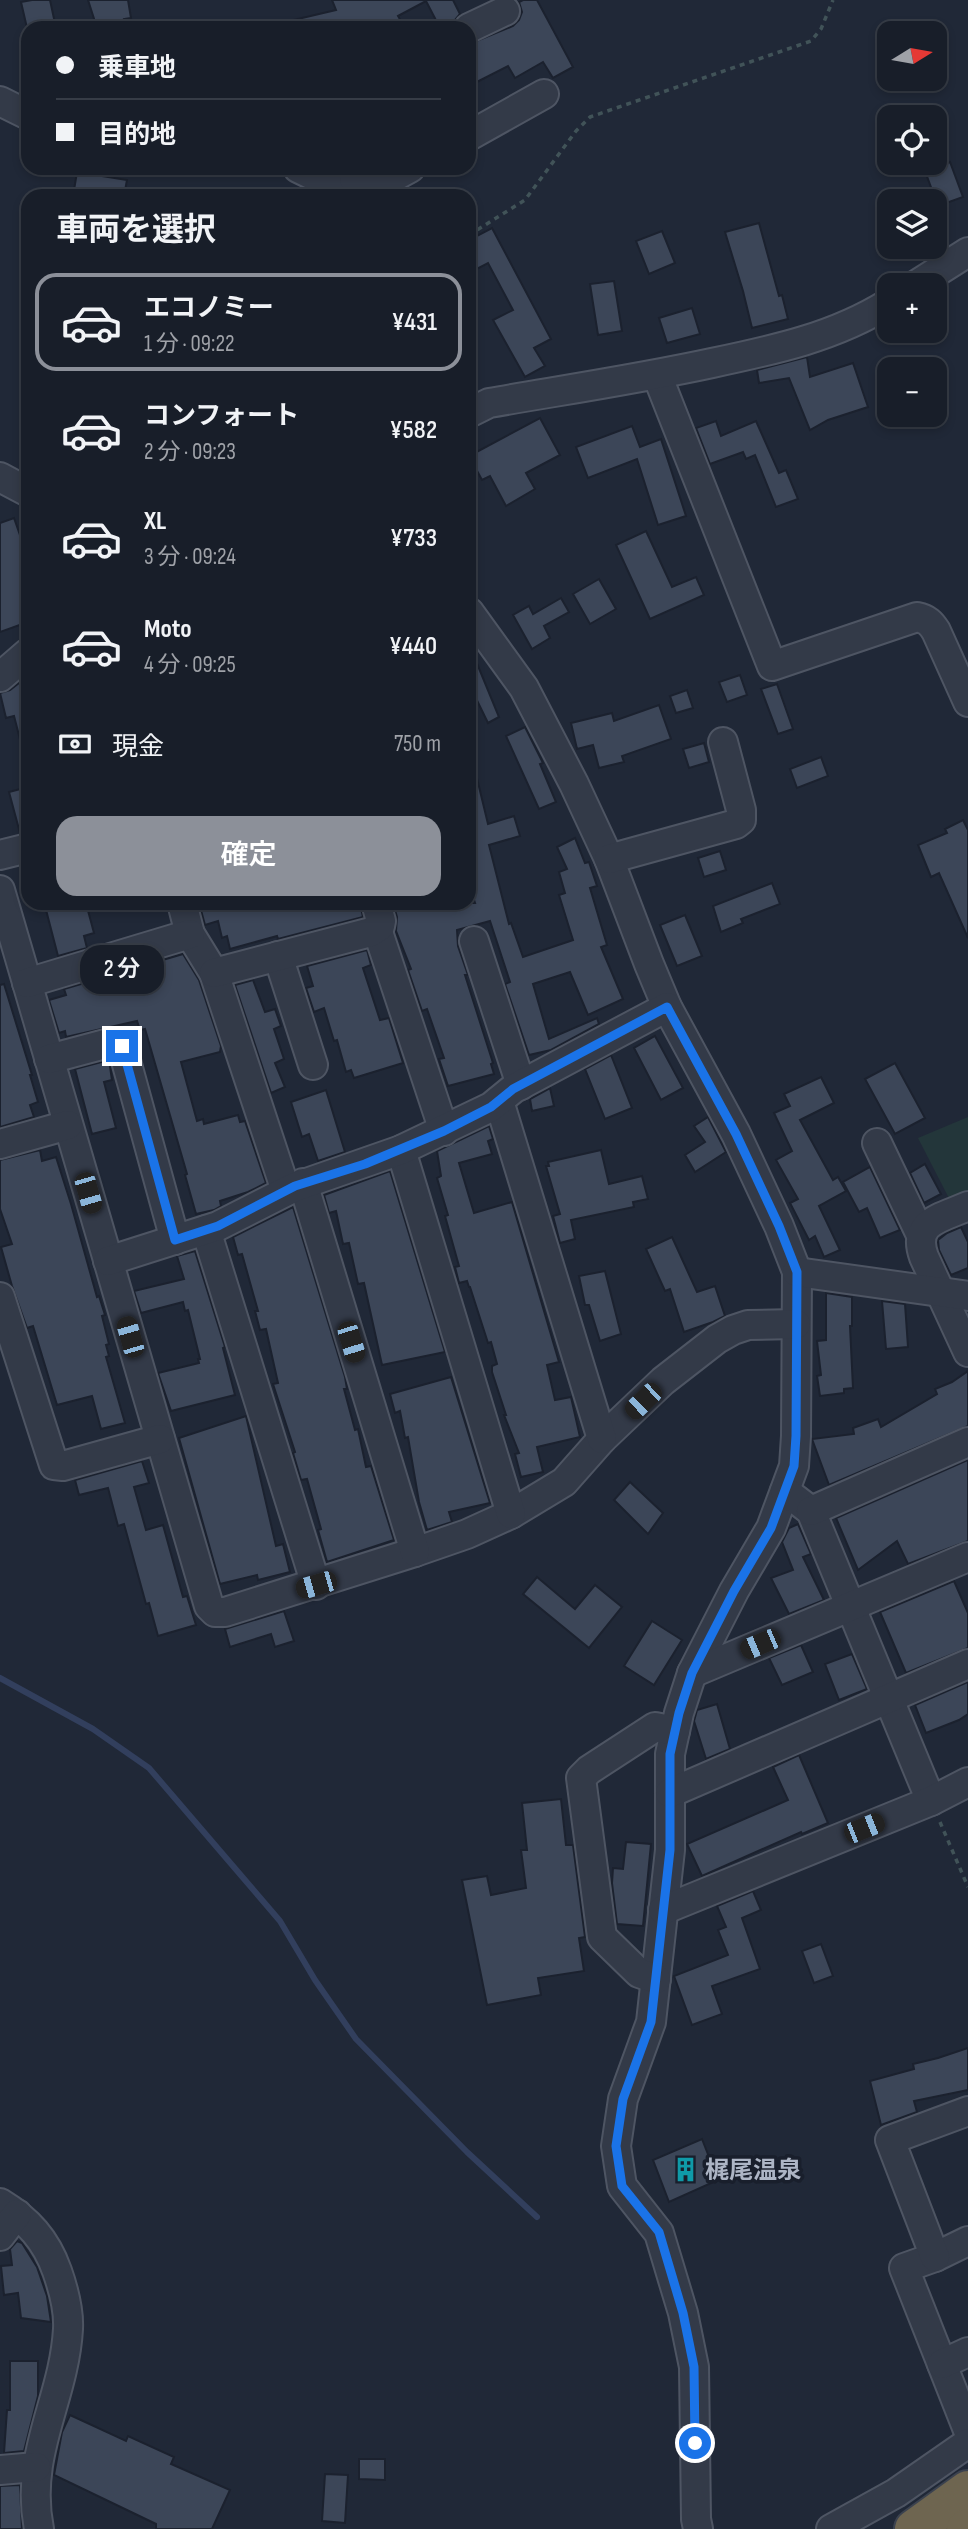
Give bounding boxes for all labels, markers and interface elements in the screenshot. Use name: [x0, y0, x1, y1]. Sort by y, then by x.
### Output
north arrow: [877, 21, 947, 91]
map controls: [877, 21, 947, 427]
text: 乗車地: [98, 53, 176, 84]
button: locate: [877, 105, 947, 175]
text: 目的地: [98, 120, 176, 151]
button: layers: [877, 189, 947, 259]
text: 車両を選択: [56, 211, 216, 250]
button: +: [877, 273, 947, 343]
icon: car: [60, 291, 123, 354]
text: エコノミー: [144, 293, 274, 324]
text: ¥431: [392, 307, 437, 338]
text: 1 分 · 09:22: [144, 330, 234, 358]
button: −: [877, 357, 947, 427]
icon: car: [60, 399, 123, 462]
text: コンフォート: [144, 401, 299, 432]
text: ¥582: [389, 415, 437, 446]
text: 2 分 · 09:23: [144, 438, 236, 466]
text: XL: [144, 506, 166, 537]
icon: car: [60, 507, 123, 570]
text: ¥733: [390, 523, 437, 554]
text: 3 分 · 09:24: [144, 543, 236, 571]
text: Moto: [144, 614, 192, 645]
icon: car: [60, 615, 123, 678]
text: ¥440: [389, 631, 437, 662]
text: 4 分 · 09:25: [144, 651, 236, 679]
icon: cash: [56, 725, 94, 763]
text: 750 m: [394, 730, 441, 758]
text: 現金: [112, 732, 164, 763]
button: 確定: [56, 816, 441, 896]
callout: 2 分: [80, 944, 164, 993]
text: 2 分: [104, 955, 140, 983]
route end: [106, 1030, 138, 1062]
car: [73, 1170, 104, 1216]
car: [115, 1314, 146, 1360]
car: [335, 1319, 368, 1365]
car: [621, 1379, 666, 1423]
car: [293, 1569, 340, 1601]
car: [737, 1626, 784, 1662]
car: [841, 1810, 888, 1846]
building icon: 梶尾温泉: [671, 2156, 699, 2184]
place label: 梶尾温泉: [705, 2156, 801, 2185]
route start: [679, 2427, 711, 2459]

